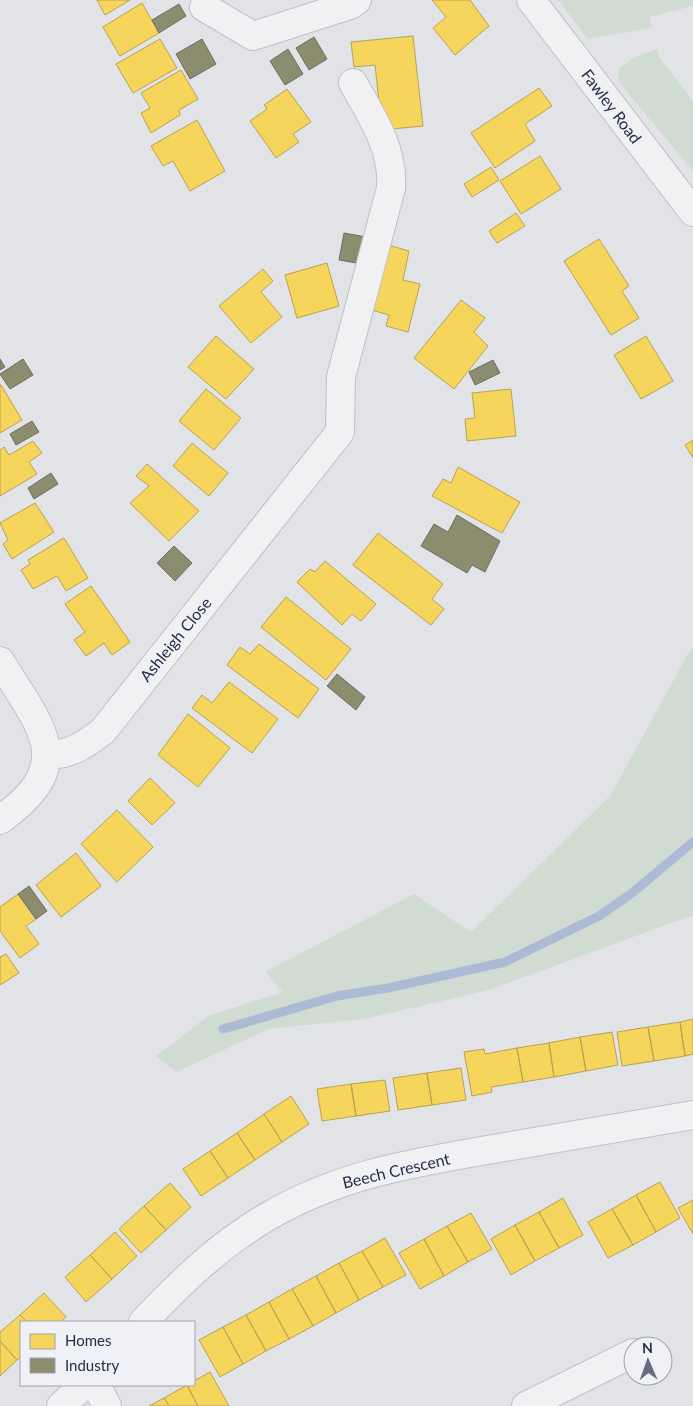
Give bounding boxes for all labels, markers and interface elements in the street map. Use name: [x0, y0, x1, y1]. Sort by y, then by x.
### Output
street label: Fawley Road: [578, 65, 646, 147]
street label: Ashleigh Close: [135, 593, 215, 685]
street label: Beech Crescent: [340, 1148, 452, 1192]
legend: [20, 1321, 195, 1386]
text: Homes: [65, 1331, 111, 1349]
north arrow: [623, 1336, 673, 1386]
text: N: [642, 1339, 653, 1356]
text: Industry: [65, 1356, 120, 1374]

